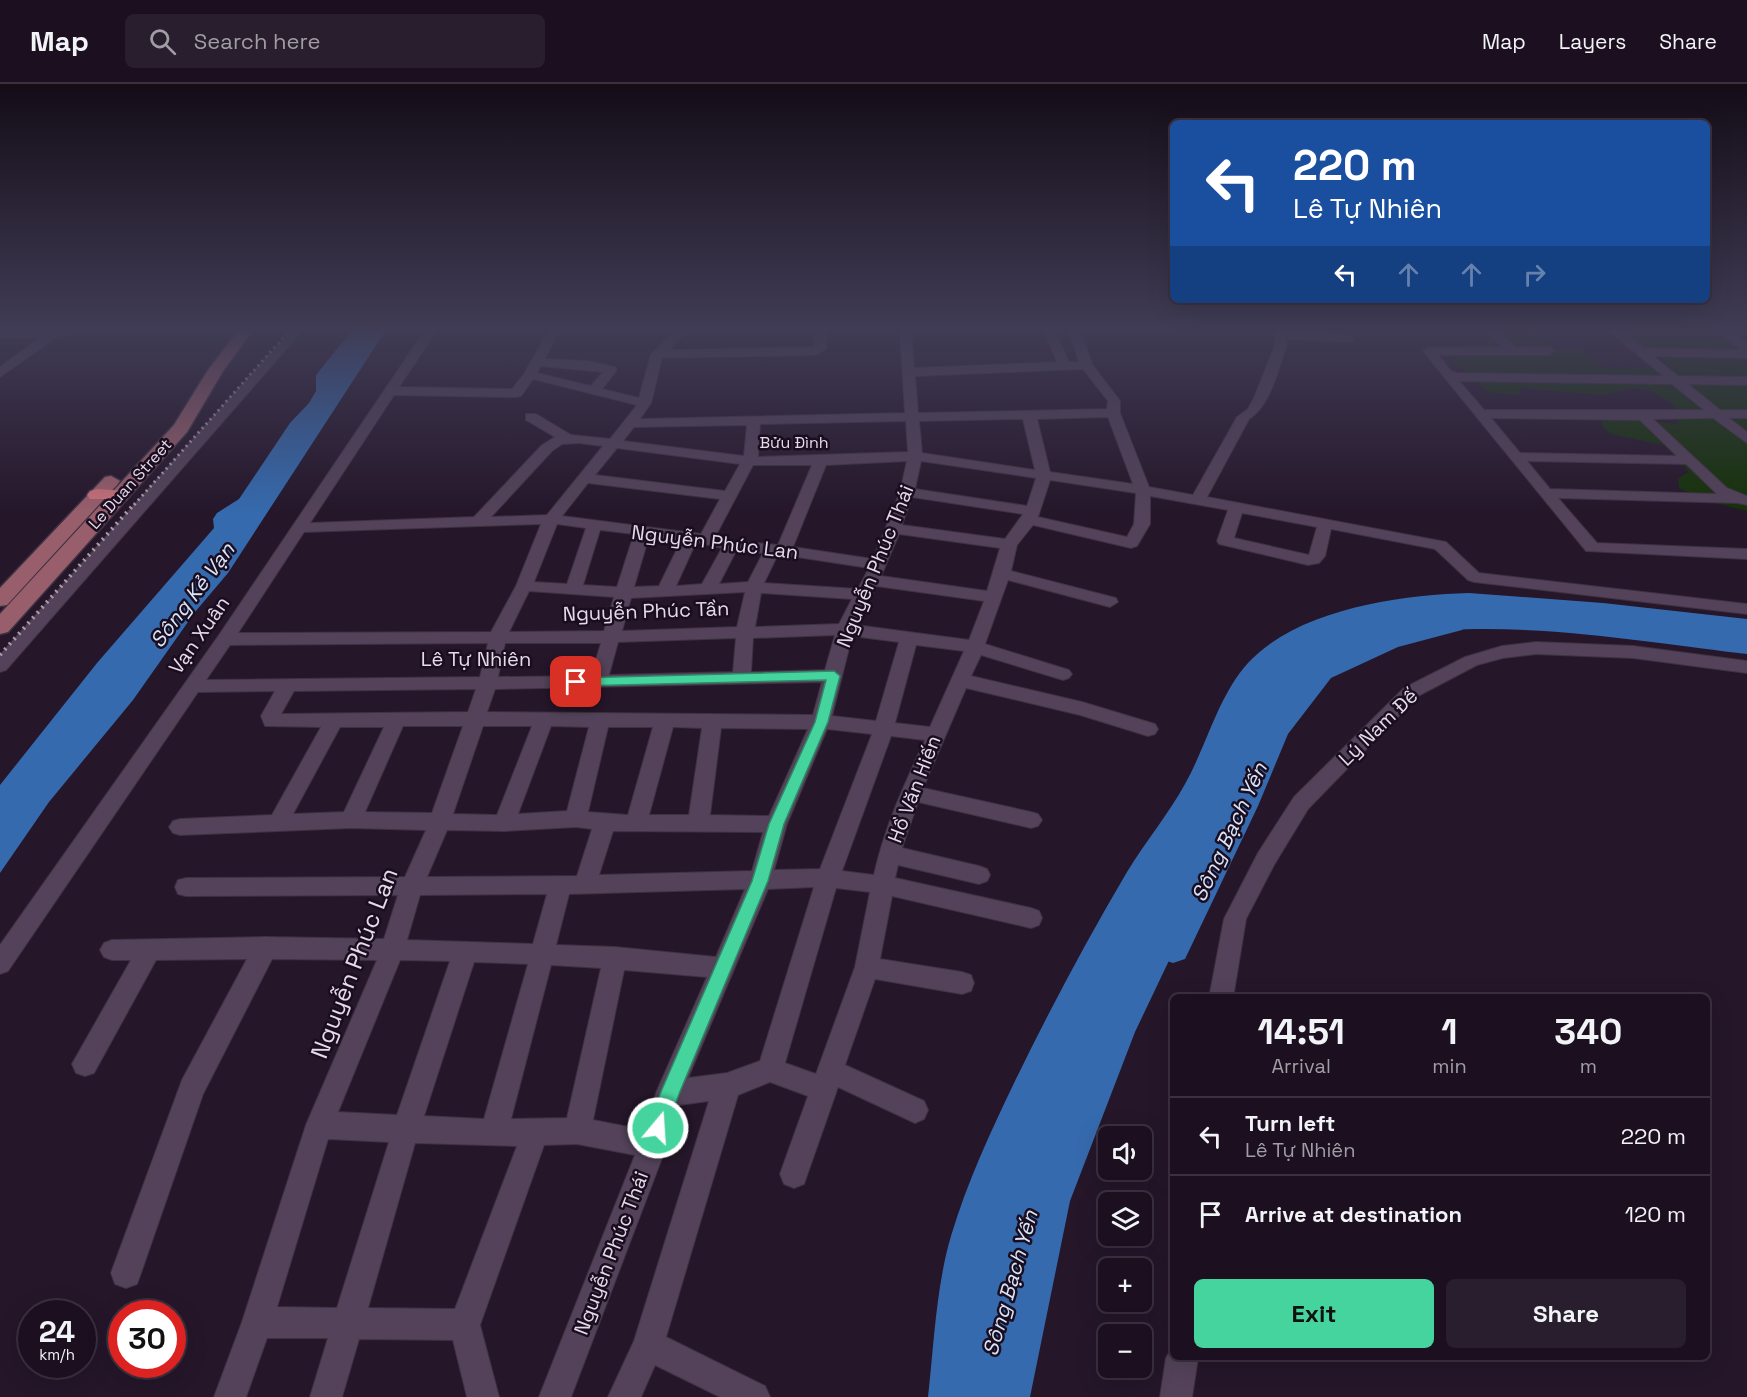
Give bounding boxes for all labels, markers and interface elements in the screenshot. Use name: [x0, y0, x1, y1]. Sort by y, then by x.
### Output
search box: [125, 14, 545, 68]
text: Map: [30, 23, 89, 59]
icon: search: [146, 25, 179, 58]
text: Search here: [194, 27, 321, 55]
text: Map: [1482, 28, 1526, 55]
text: Layers: [1559, 28, 1626, 55]
text: Share: [1659, 28, 1717, 55]
text: 220 m: [1293, 139, 1417, 192]
icon: left: [1194, 144, 1272, 222]
text: Lê Tự Nhiên: [1293, 191, 1442, 226]
icon: left: [1329, 258, 1362, 291]
icon: ahead: [1392, 258, 1425, 291]
icon: ahead: [1455, 258, 1488, 291]
icon: right: [1518, 258, 1551, 291]
street label: Bửu Đình: [759, 432, 829, 453]
street label: Le Duan Street: [84, 434, 176, 534]
street label: Nguyễn Phúc Thái: [831, 481, 919, 651]
street label: Nguyễn Phúc Lan: [630, 519, 800, 565]
water label: Sông Kẻ Vạn: [144, 536, 241, 653]
street label: Vạn Xuân: [163, 591, 235, 679]
street label: Nguyễn Phúc Tần: [562, 595, 730, 627]
street label: Lê Tự Nhiên: [421, 646, 531, 672]
pin: [550, 656, 601, 707]
icon: arrive: [559, 665, 592, 698]
street label: Lý Nam Đế: [1333, 683, 1423, 771]
street label: Hồ Văn Hiến: [882, 732, 946, 846]
water label: Sông Bạch Yến: [1185, 757, 1273, 906]
street label: Nguyễn Phúc Lan: [303, 863, 405, 1063]
text: 14:51: [1258, 1009, 1345, 1055]
text: 1: [1441, 1009, 1458, 1055]
text: 340: [1554, 1009, 1622, 1055]
text: Arrival: [1271, 1053, 1331, 1079]
text: min: [1432, 1053, 1467, 1079]
text: m: [1580, 1053, 1597, 1079]
position arrow: [626, 1096, 690, 1160]
text: Turn left: [1245, 1109, 1335, 1137]
icon: left: [1194, 1120, 1227, 1153]
text: 220 m: [1621, 1122, 1686, 1150]
map controls: [1098, 1126, 1152, 1378]
button: sound: [1098, 1126, 1152, 1180]
text: Lê Tự Nhiên: [1245, 1137, 1355, 1163]
street label: Nguyễn Phúc Thái: [568, 1167, 654, 1339]
button: layers: [1098, 1192, 1152, 1246]
icon: arrive: [1194, 1198, 1227, 1231]
text: Arrive at destination: [1245, 1200, 1462, 1228]
text: 120 m: [1625, 1200, 1686, 1228]
water label: Sông Bạch Yến: [976, 1206, 1044, 1359]
button: +: [1098, 1258, 1152, 1312]
button: Exit: [1194, 1279, 1434, 1348]
button: Share: [1446, 1279, 1686, 1348]
speed limit sign: 30: [108, 1300, 186, 1378]
text: 24: [39, 1312, 75, 1351]
button: −: [1098, 1324, 1152, 1378]
text: km/h: [39, 1345, 75, 1364]

